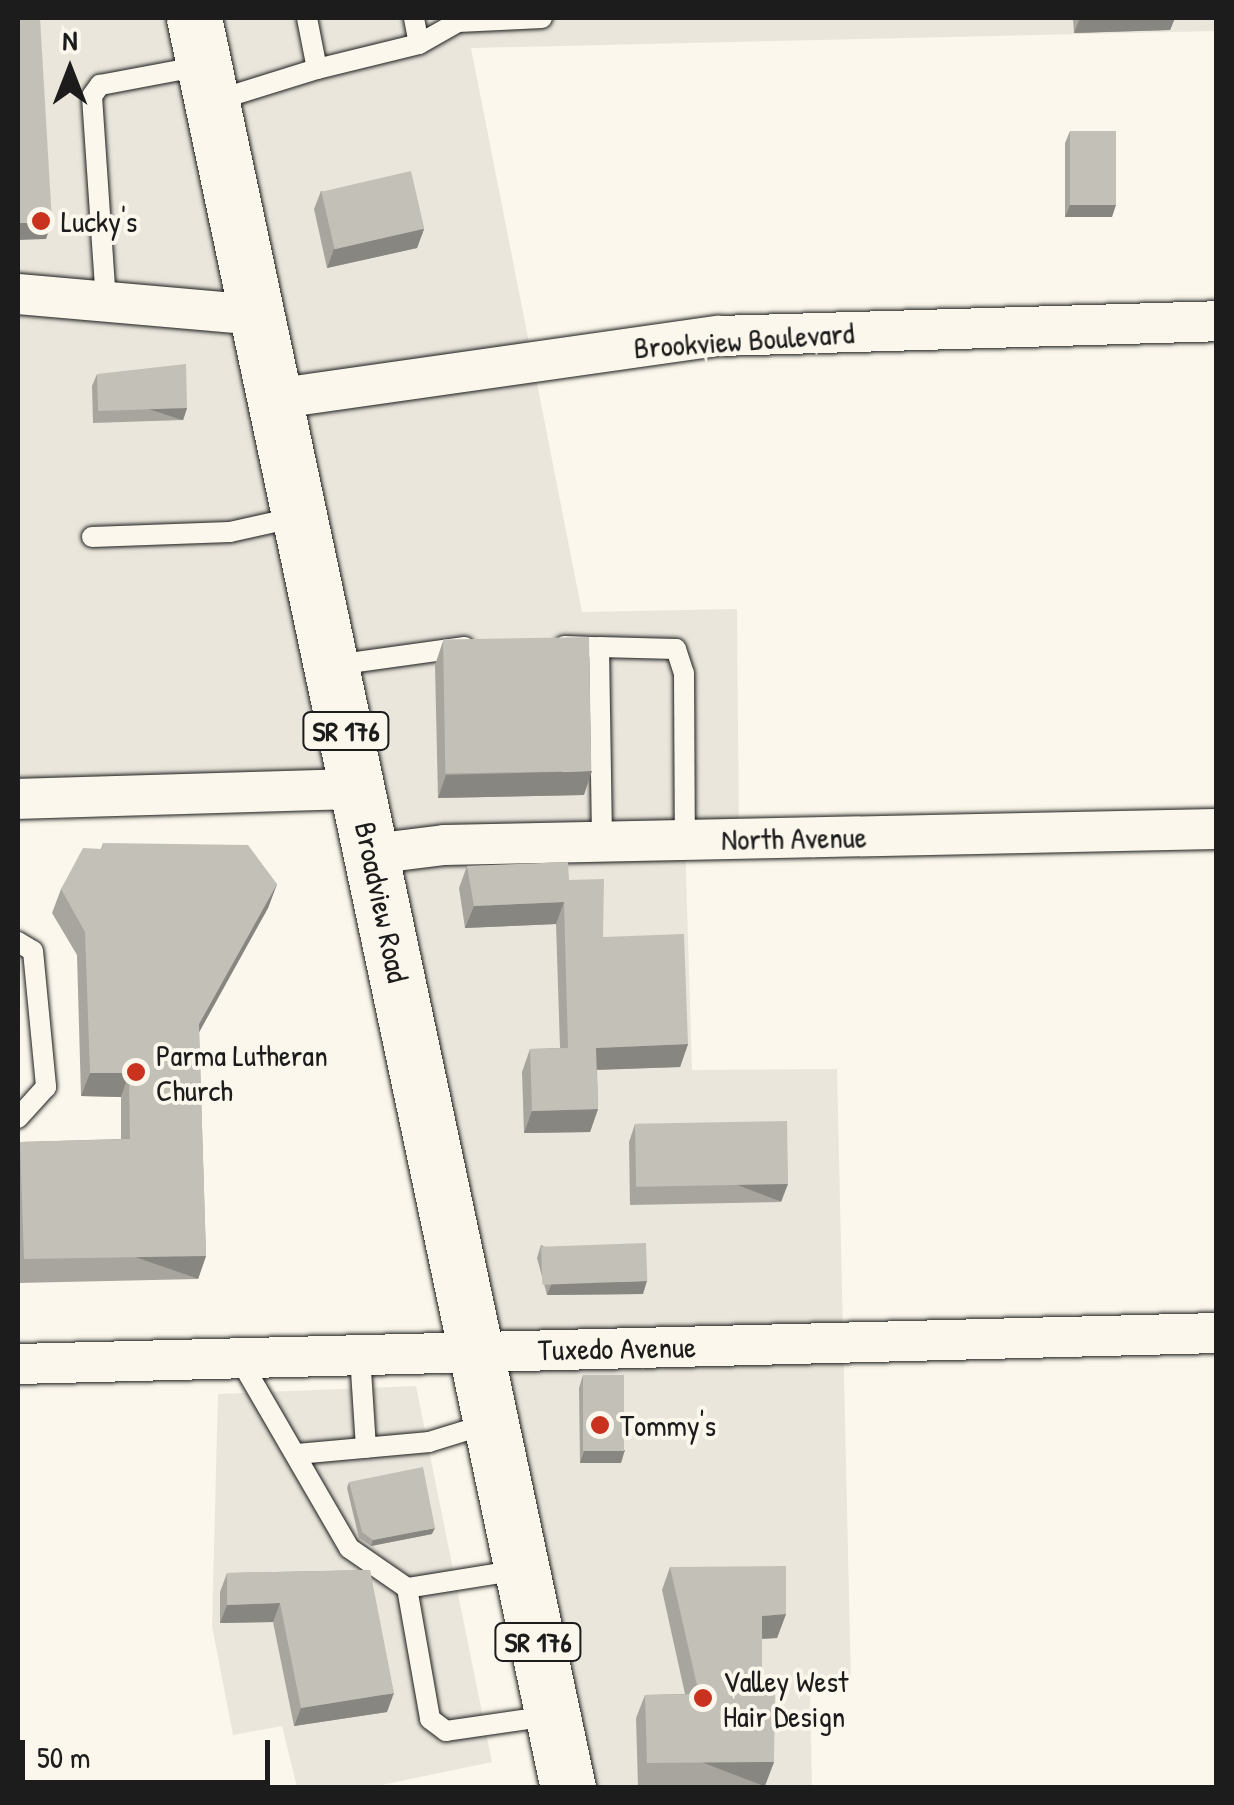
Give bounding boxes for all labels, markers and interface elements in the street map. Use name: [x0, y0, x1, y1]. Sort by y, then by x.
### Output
north arrow: [20, 20, 120, 120]
text: N: [63, 21, 77, 59]
place label: Lucky's: [61, 203, 137, 239]
marker: Lucky's: [30, 210, 52, 232]
street label: Brookview Boulevard: [632, 314, 856, 366]
road number: SR 176: [301, 708, 391, 754]
street label: Broadview Road: [347, 819, 417, 985]
street label: North Avenue: [721, 819, 867, 857]
place label: Parma Lutheran Church: [156, 1037, 328, 1108]
marker: Parma Lutheran Church: [125, 1061, 147, 1083]
street label: Tuxedo Avenue: [538, 1329, 696, 1367]
place label: Tommy's: [620, 1407, 716, 1443]
marker: Tommy's: [589, 1414, 611, 1436]
road number: SR 176: [493, 1619, 583, 1665]
place label: Valley West Hair Design: [723, 1663, 848, 1734]
marker: Valley West Hair Design: [692, 1687, 714, 1709]
scale bar: [25, 1720, 275, 1782]
text: 50 m: [37, 1737, 90, 1777]

